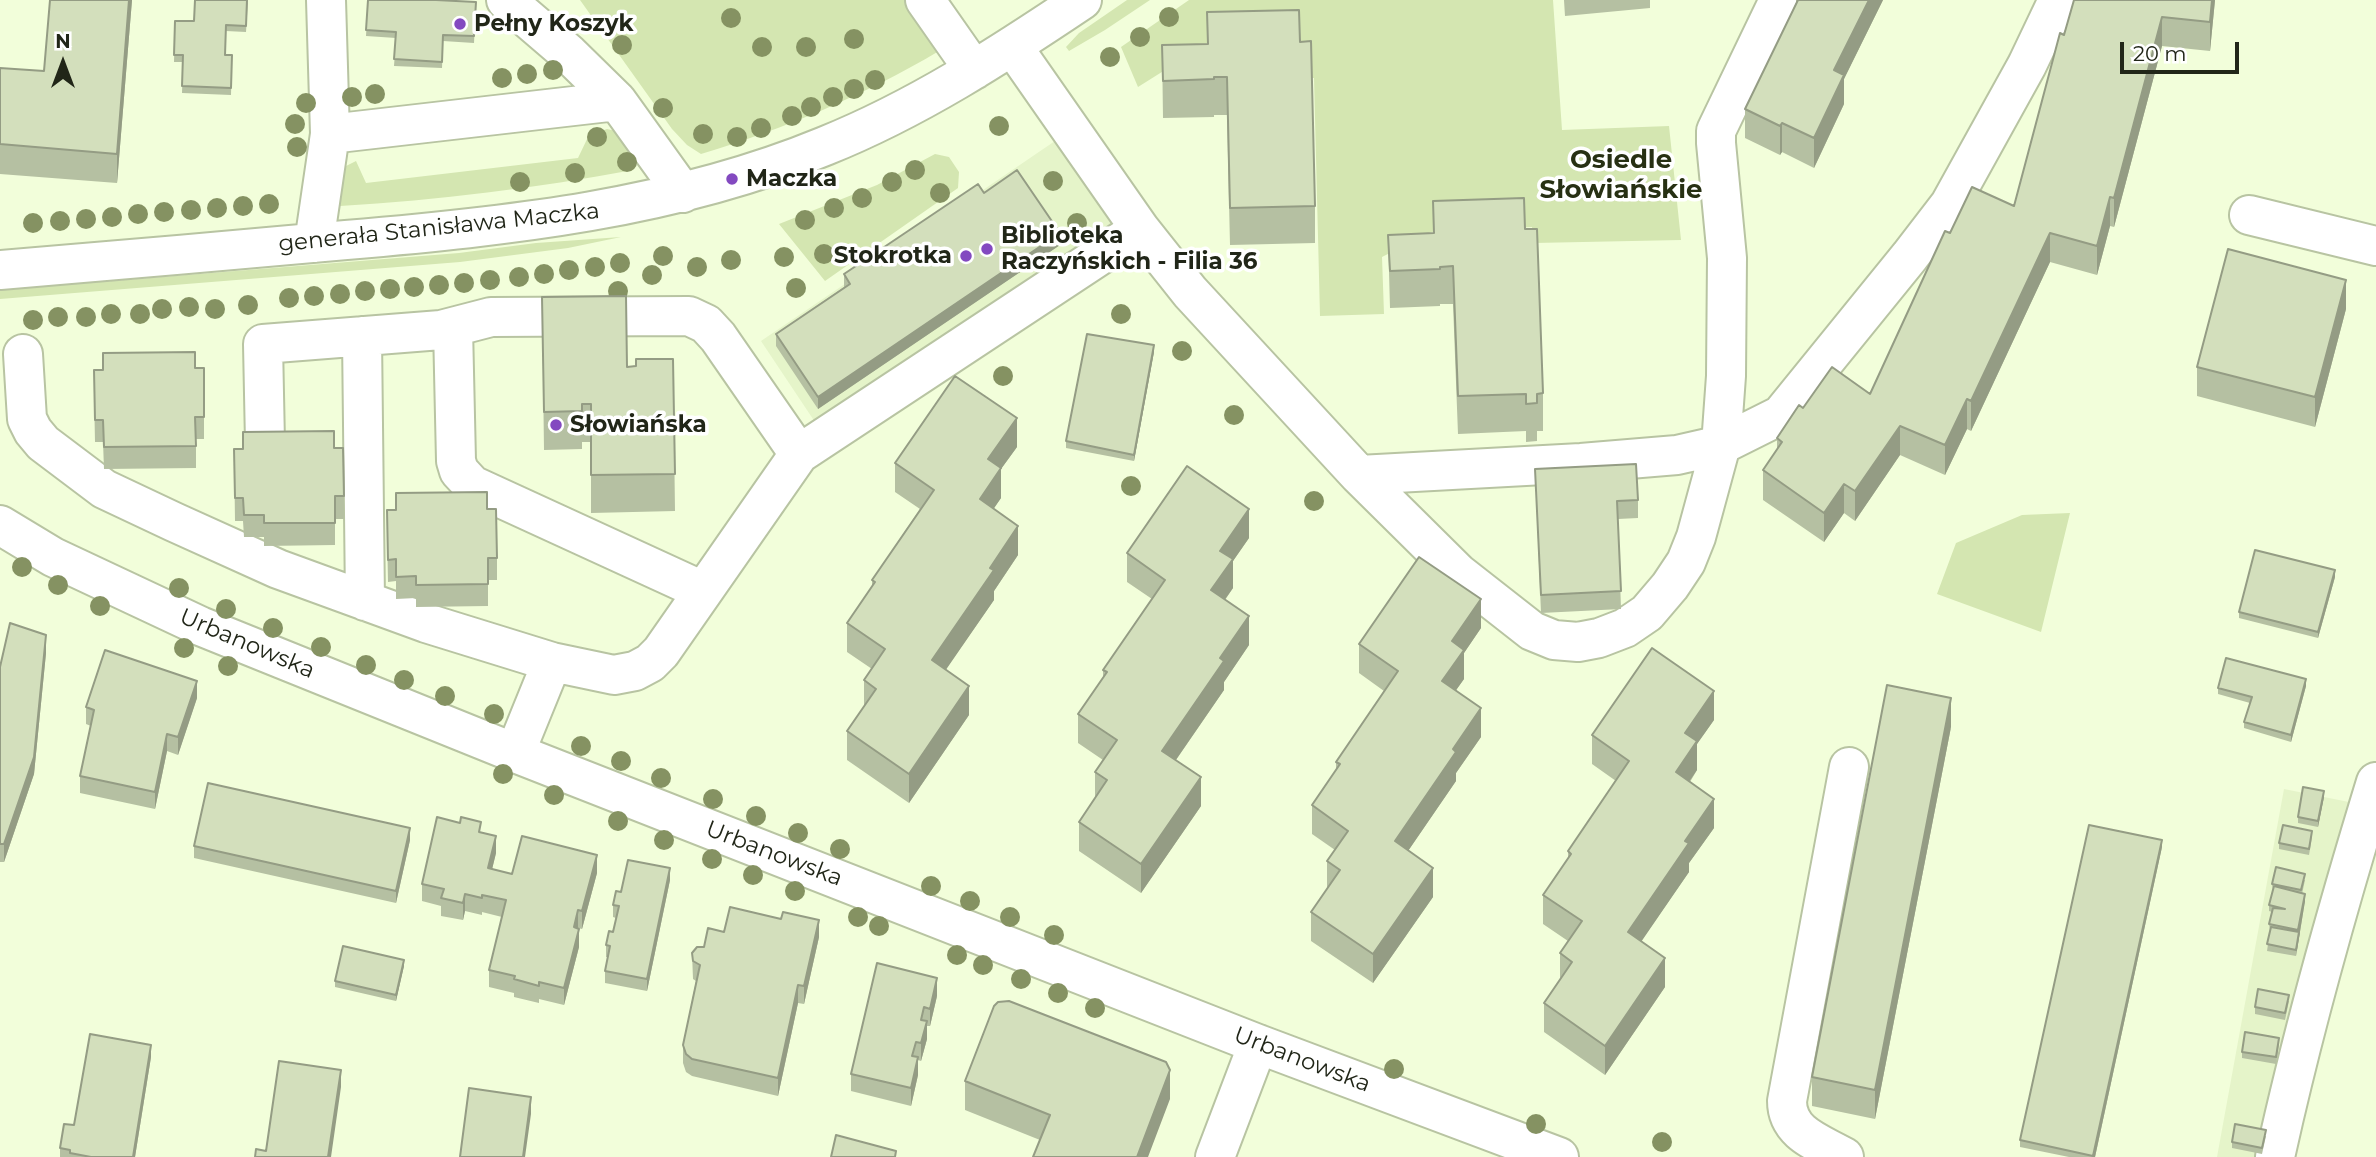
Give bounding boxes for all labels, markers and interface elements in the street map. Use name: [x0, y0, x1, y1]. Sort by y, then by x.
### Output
place label: Pełny Koszyk: [474, 10, 633, 38]
marker: Pełny Koszyk: [452, 16, 468, 32]
north arrow: [28, 28, 98, 98]
scale bar: [2124, 28, 2243, 72]
text: N: [55, 30, 71, 53]
text: 20 m: [2133, 41, 2187, 66]
district label: Osiedle Słowiańskie: [1540, 144, 1702, 206]
place label: Maczka: [746, 165, 837, 193]
marker: Maczka: [724, 171, 740, 187]
street label: generała Stanisława Maczka: [277, 197, 601, 259]
place label: Biblioteka Raczyńskich - Filia 36: [1001, 222, 1257, 276]
marker: Biblioteka Raczyńskich - Filia 36: [979, 241, 995, 257]
place label: Stokrotka: [834, 242, 952, 270]
marker: Stokrotka: [958, 248, 974, 264]
place label: Słowiańska: [570, 411, 707, 439]
marker: Słowiańska: [548, 417, 564, 433]
street label: Urbanowska: [175, 603, 319, 685]
street label: Urbanowska: [702, 815, 846, 893]
street label: Urbanowska: [1230, 1021, 1374, 1099]

